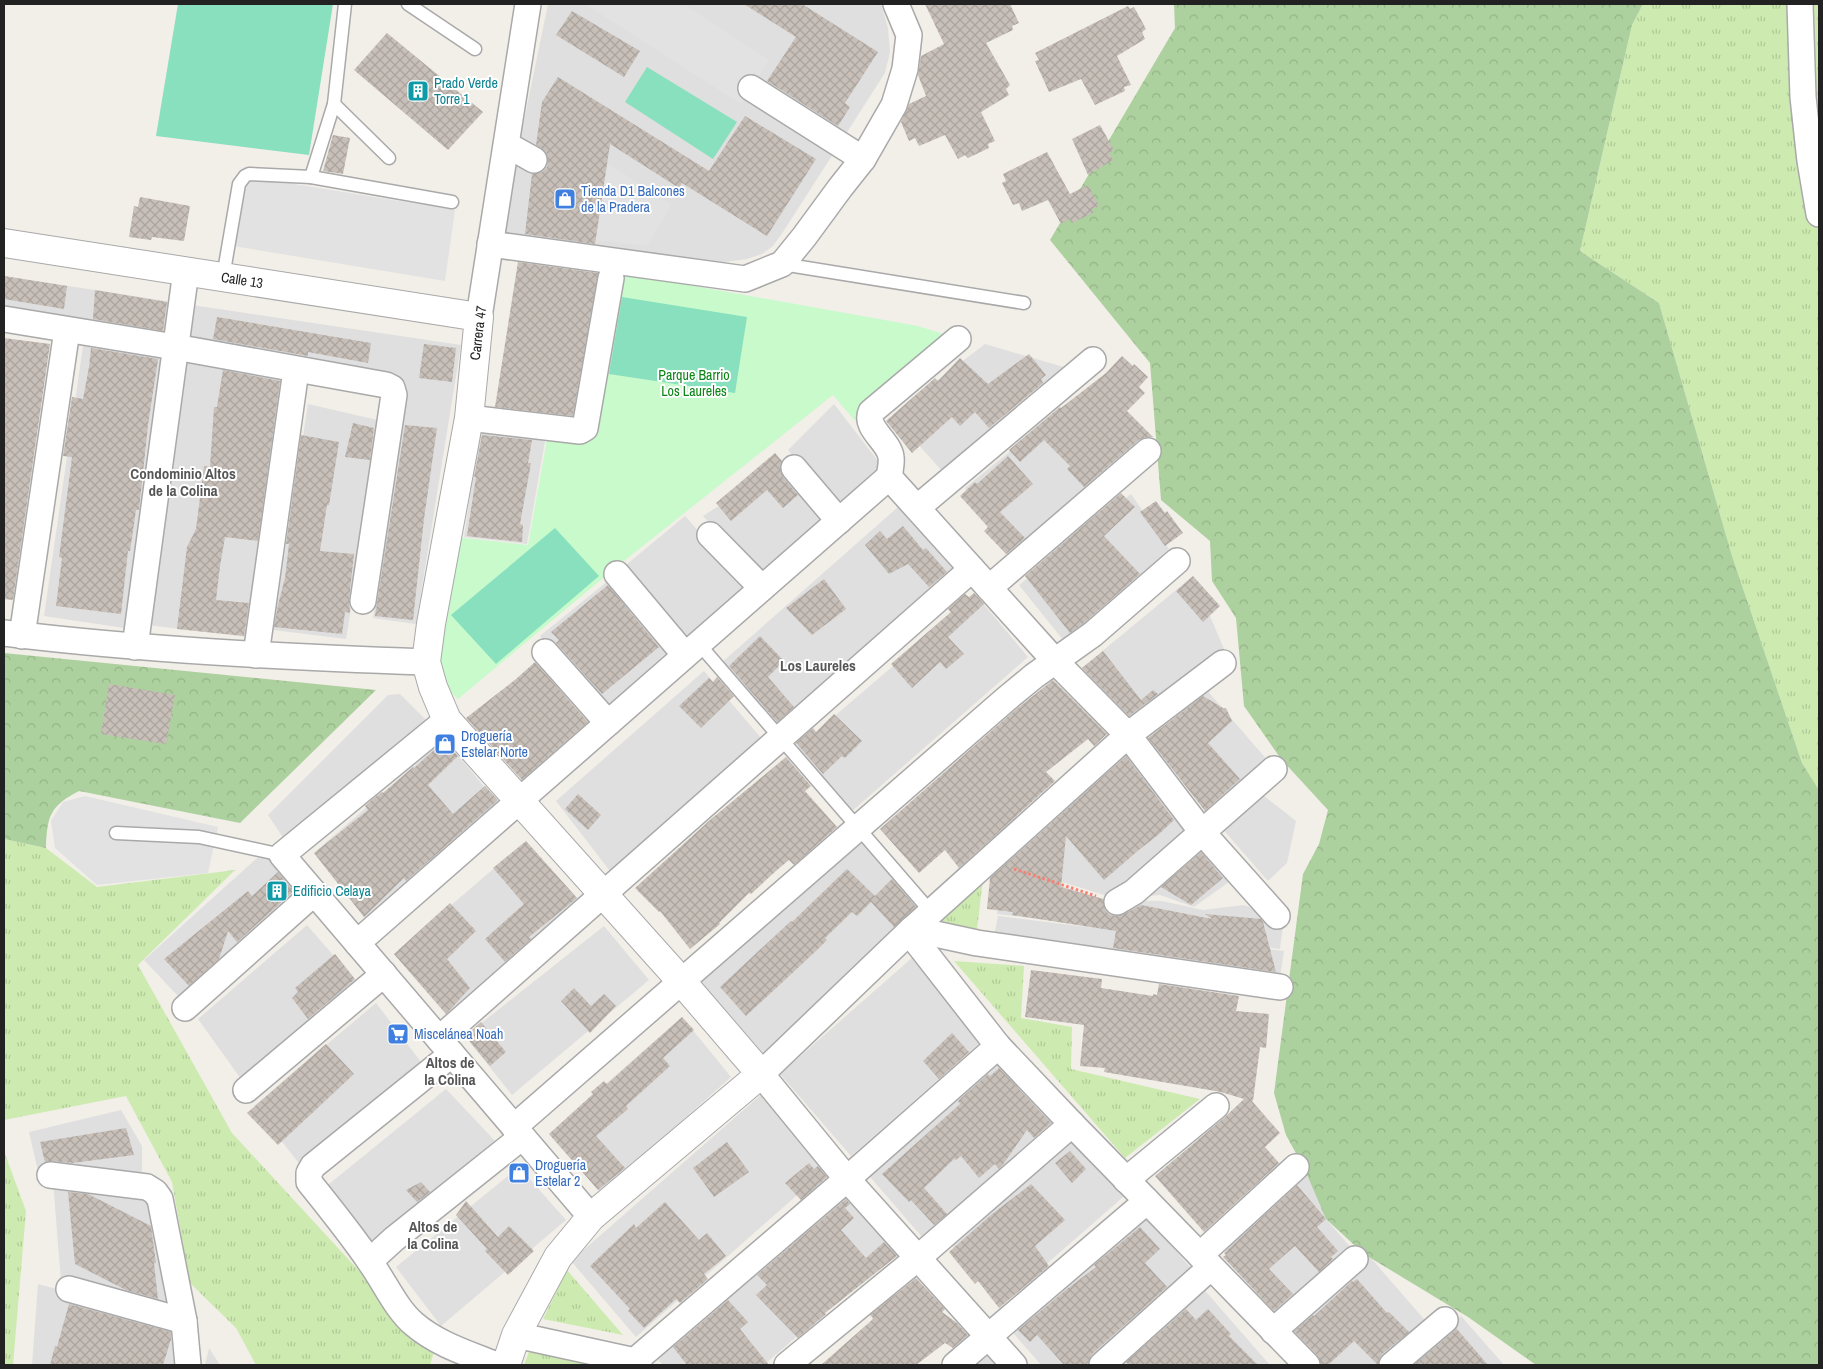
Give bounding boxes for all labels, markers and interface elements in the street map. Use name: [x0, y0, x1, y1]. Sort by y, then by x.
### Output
place label: Prado Verde Torre 1: [434, 74, 498, 108]
building icon: Prado Verde Torre 1: [406, 79, 430, 103]
place label: Tienda D1 Balcones de la Pradera: [581, 182, 685, 216]
shop icon: Tienda D1 Balcones de la Pradera: [553, 187, 577, 211]
street label: Calle 13: [220, 268, 264, 292]
street label: Carrera 47: [466, 305, 490, 361]
park label: Parque Barrio Los Laureles: [658, 366, 730, 400]
district label: Condominio Altos de la Colina: [130, 463, 236, 501]
district label: Los Laureles: [780, 655, 856, 676]
place label: Droguería Estelar Norte: [461, 727, 528, 761]
shop icon: Droguería Estelar Norte: [433, 732, 457, 756]
building icon: Edificio Celaya: [265, 879, 289, 903]
place label: Edificio Celaya: [293, 882, 371, 900]
supermarket icon: Miscelánea Noah: [386, 1022, 410, 1046]
place label: Miscelánea Noah: [414, 1025, 503, 1043]
district label: Altos de la Colina: [424, 1052, 476, 1090]
place label: Droguería Estelar 2: [535, 1156, 587, 1190]
shop icon: Droguería Estelar 2: [507, 1161, 531, 1185]
district label: Altos de la Colina: [407, 1216, 459, 1254]

